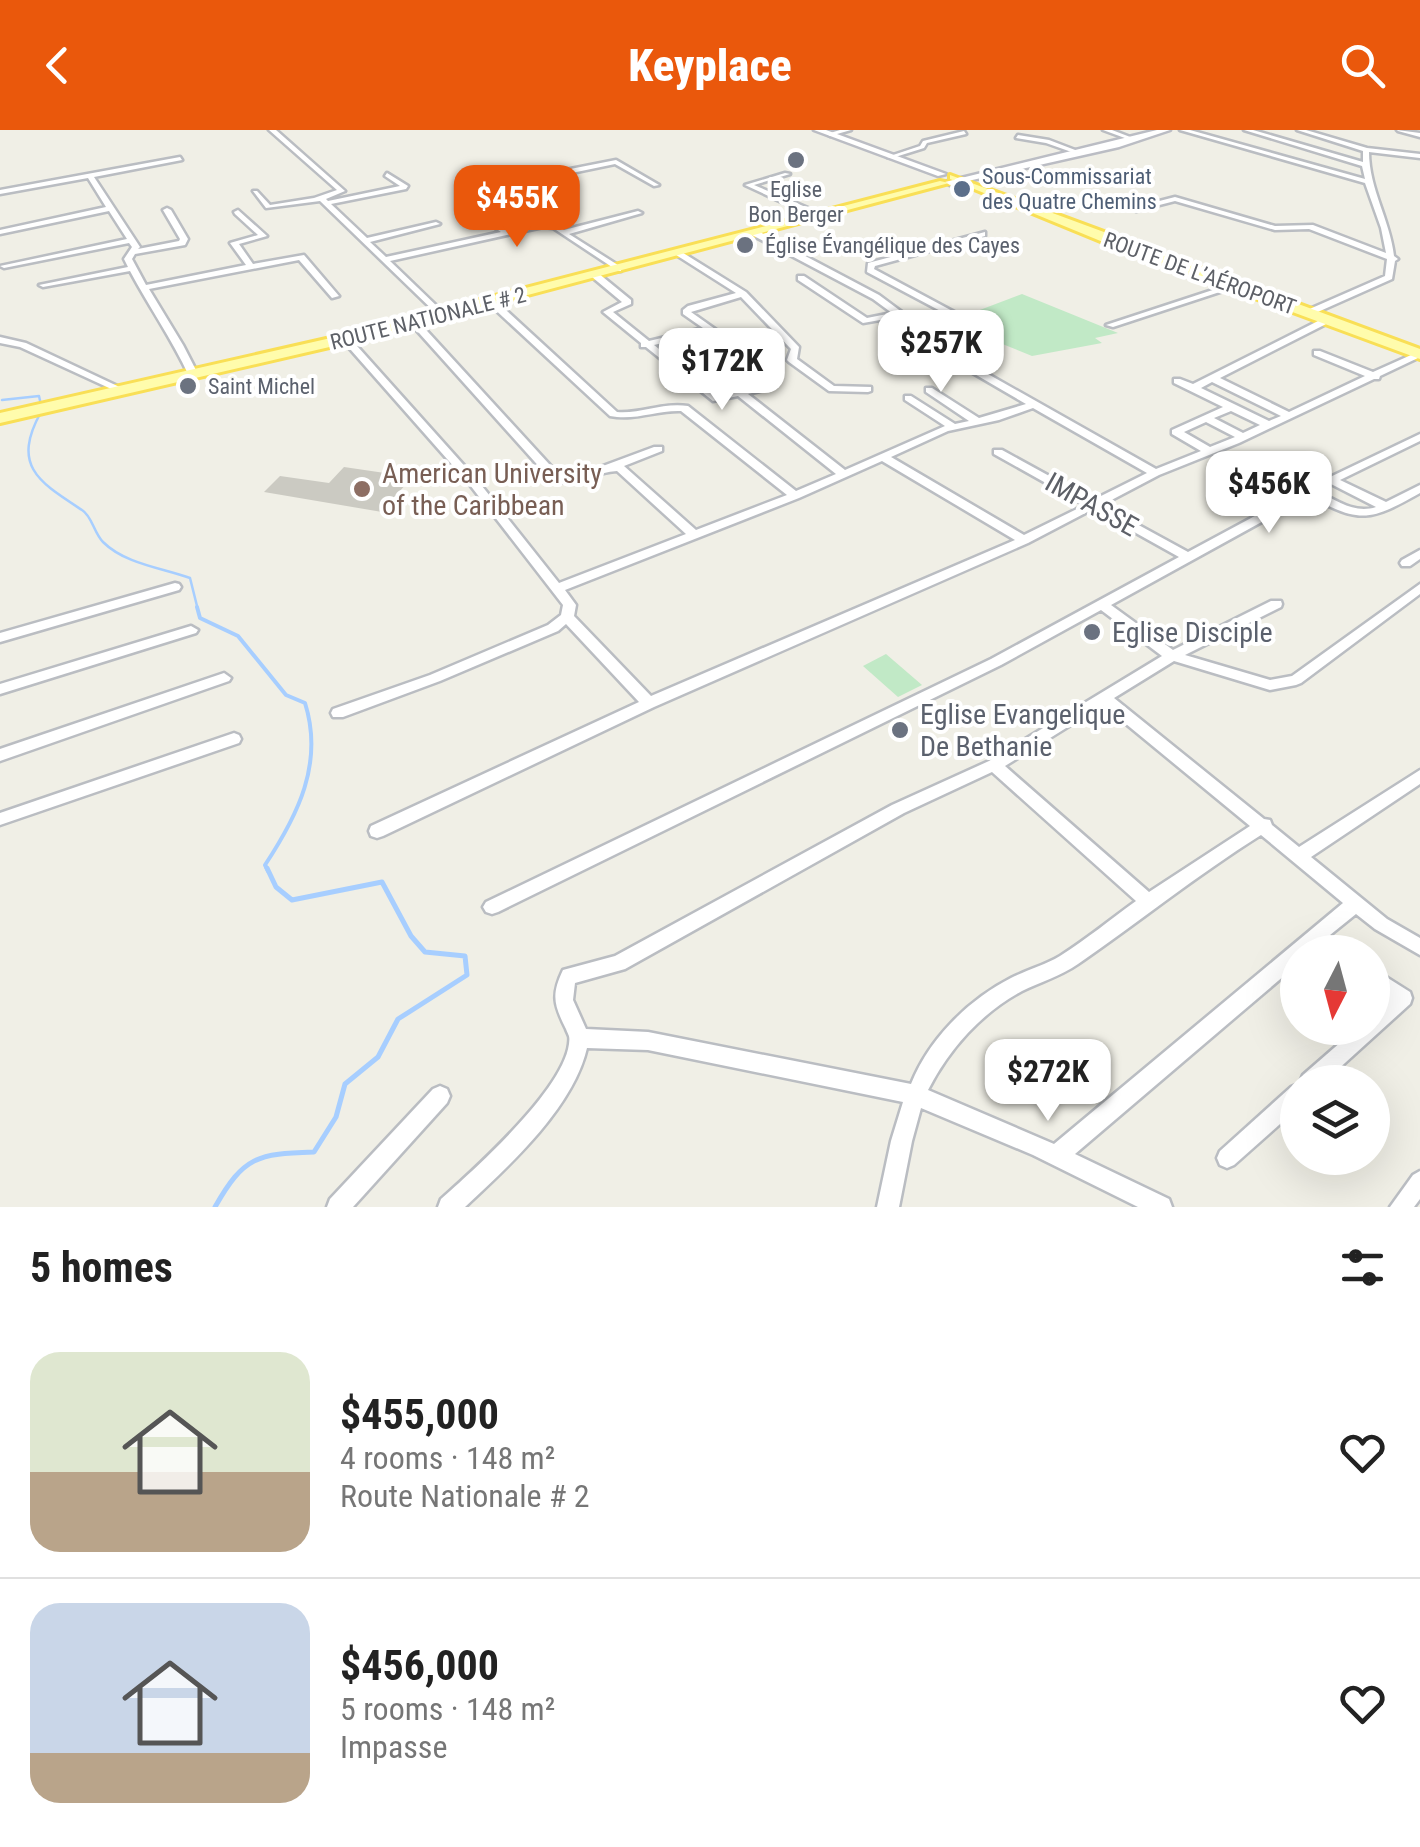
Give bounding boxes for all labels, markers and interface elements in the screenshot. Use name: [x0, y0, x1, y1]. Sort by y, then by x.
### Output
icon: back: [30, 38, 85, 93]
icon: search: [1335, 38, 1390, 93]
text: Keyplace: [628, 39, 792, 92]
marker: Eglise Bon Berger: [785, 149, 807, 171]
place label: Sous-Commissariat des Quatre Chemins: [982, 164, 1157, 214]
pin: $455K: [447, 165, 587, 250]
place label: Eglise Bon Berger: [748, 177, 844, 227]
text: $455K: [476, 178, 558, 216]
marker: Sous-Commissariat des Quatre Chemins: [951, 178, 973, 200]
street label: ROUTE DE L’AÉROPORT: [1100, 227, 1299, 320]
place label: Église Évangélique des Cayes: [765, 233, 1020, 258]
marker: Église Évangélique des Cayes: [734, 234, 756, 256]
street label: ROUTE NATIONALE # 2: [328, 282, 529, 355]
pin: $257K: [871, 310, 1011, 395]
text: $257K: [900, 323, 982, 361]
pin: $172K: [652, 328, 792, 413]
text: $172K: [681, 341, 763, 379]
place label: Saint Michel: [208, 374, 315, 399]
marker: Saint Michel: [177, 375, 199, 397]
pin: $456K: [1199, 451, 1339, 536]
place label: American University of the Caribbean: [382, 457, 602, 522]
text: $456K: [1228, 464, 1310, 502]
street label: IMPASSE: [1040, 466, 1144, 543]
marker: American University of the Caribbean: [351, 478, 373, 500]
place label: Eglise Disciple: [1112, 616, 1273, 649]
marker: Eglise Disciple: [1081, 621, 1103, 643]
place label: Eglise Evangelique De Bethanie: [920, 698, 1125, 763]
marker: Eglise Evangelique De Bethanie: [889, 719, 911, 741]
north arrow: [1280, 935, 1390, 1045]
map controls: [1280, 935, 1390, 1175]
pin: $272K: [978, 1039, 1118, 1124]
text: $272K: [1007, 1052, 1089, 1090]
button: layers: [1280, 1065, 1390, 1175]
icon: filters: [1335, 1240, 1390, 1295]
text: 5 homes: [30, 1243, 173, 1292]
text: $455,000: [340, 1390, 499, 1439]
icon: home: [110, 1392, 230, 1512]
icon: heart: [1335, 1425, 1390, 1480]
text: 4 rooms · 148 m²: [340, 1439, 555, 1477]
text: Route Nationale # 2: [340, 1477, 590, 1515]
text: $456,000: [340, 1641, 499, 1690]
icon: home: [110, 1643, 230, 1763]
icon: heart: [1335, 1676, 1390, 1731]
text: 5 rooms · 148 m²: [340, 1690, 555, 1728]
text: Impasse: [340, 1728, 447, 1766]

